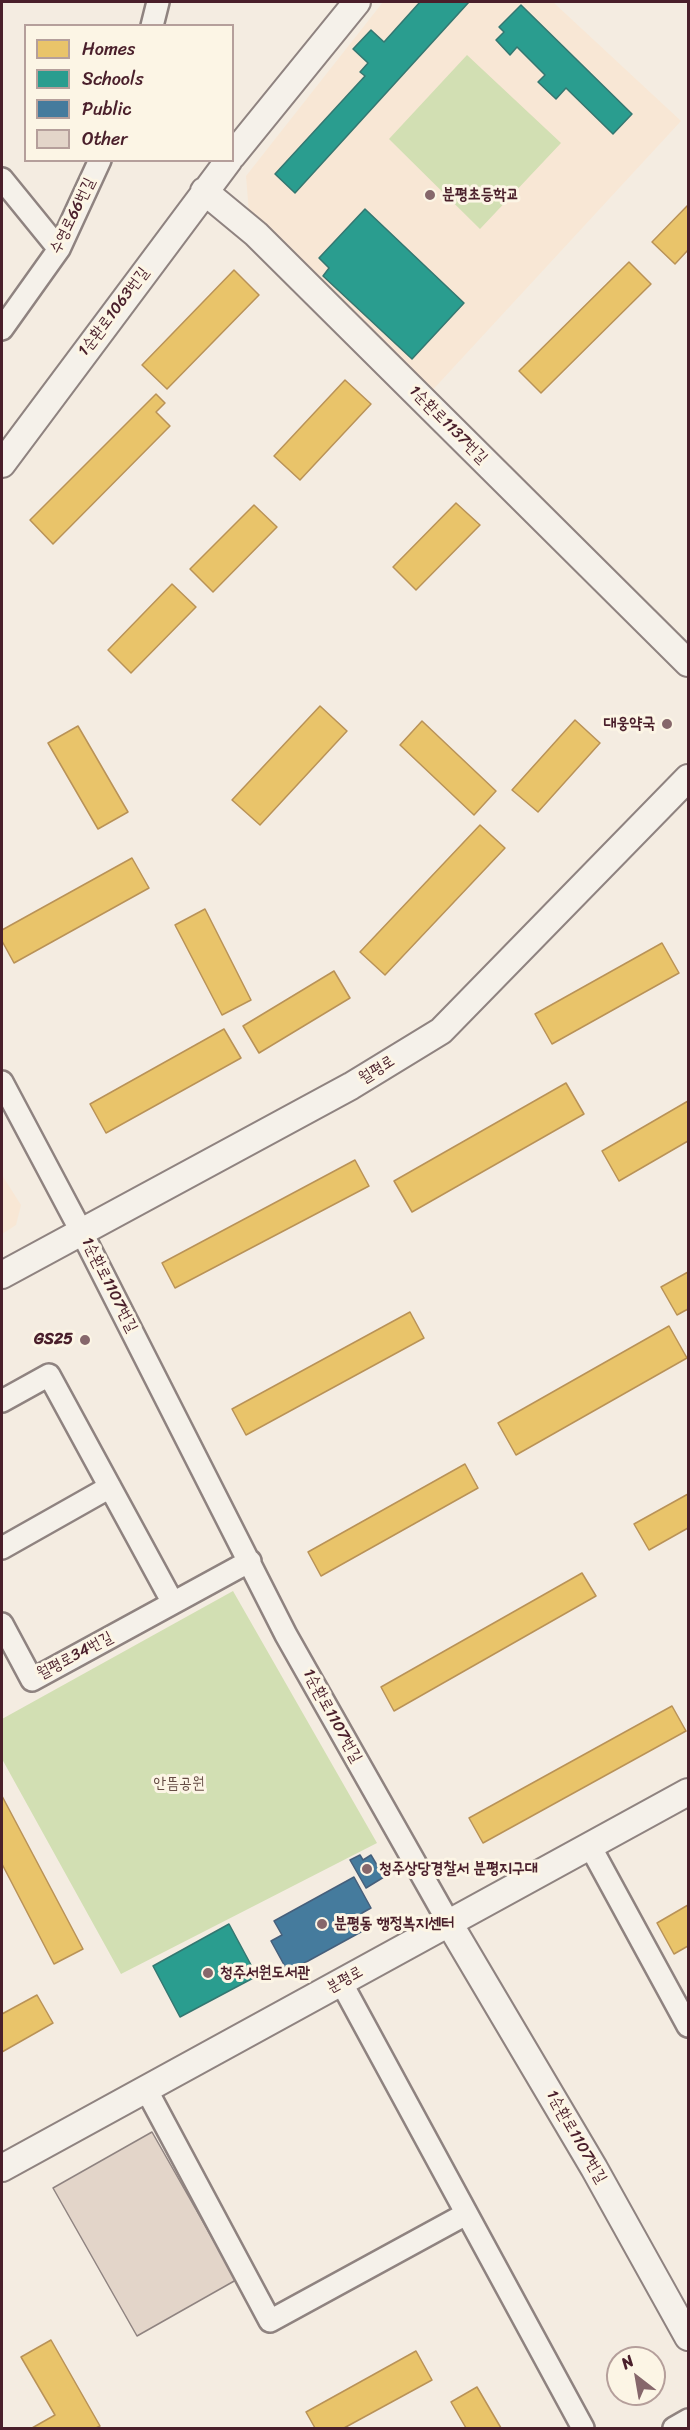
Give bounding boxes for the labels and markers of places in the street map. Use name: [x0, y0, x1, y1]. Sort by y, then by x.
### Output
place label: 분평초등학교: [442, 185, 519, 205]
marker: 분평초등학교: [423, 188, 437, 202]
place label: 대웅약국: [604, 714, 655, 734]
marker: 대웅약국: [660, 717, 674, 731]
place label: GS25: [34, 1330, 73, 1350]
marker: GS25: [78, 1333, 92, 1347]
place label: 청주상당경찰서 분평지구대: [379, 1859, 538, 1879]
marker: 청주상당경찰서 분평지구대: [360, 1862, 374, 1876]
place label: 분평동 행정복지센터: [334, 1914, 454, 1934]
marker: 분평동 행정복지센터: [315, 1917, 329, 1931]
place label: 청주서원도서관: [220, 1963, 310, 1983]
marker: 청주서원도서관: [201, 1966, 215, 1980]

